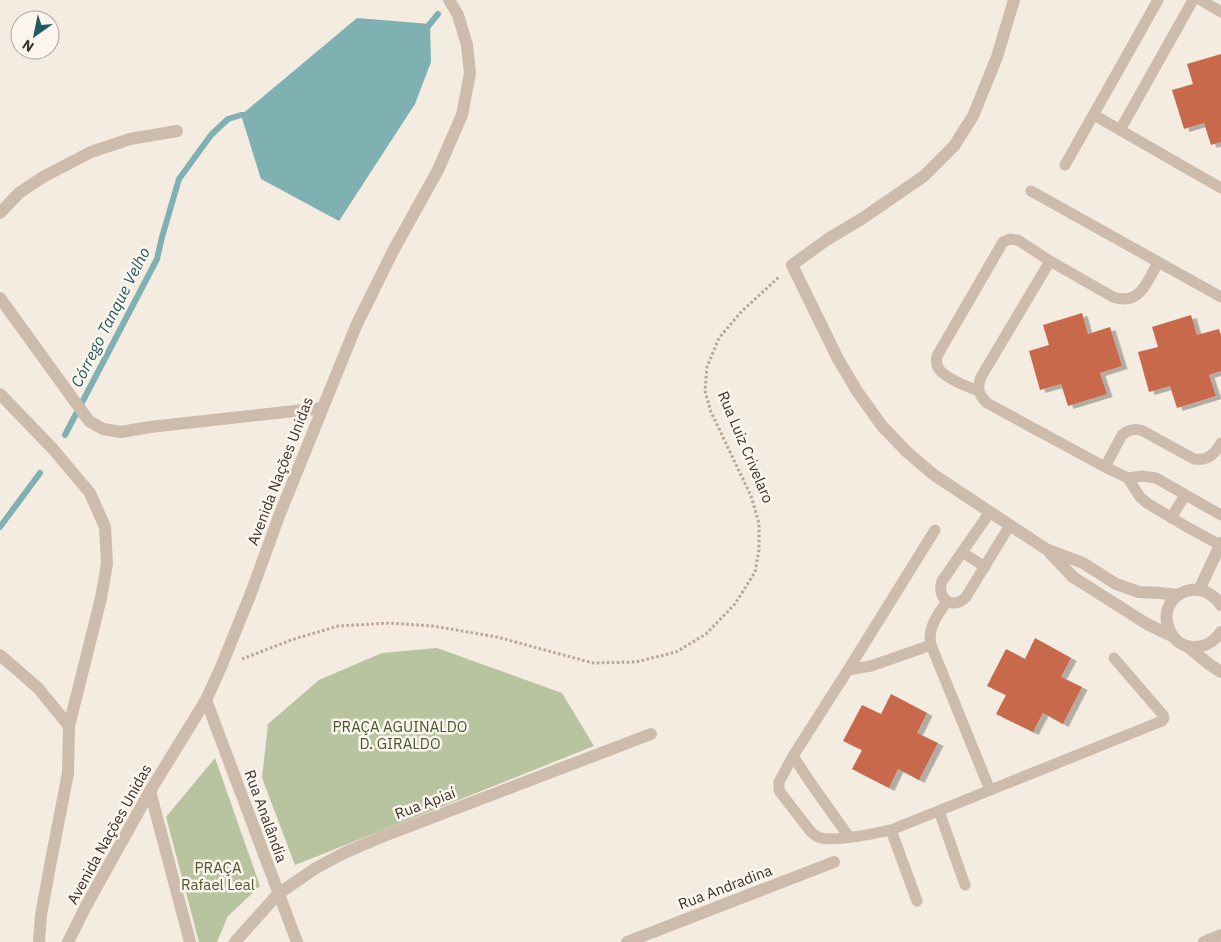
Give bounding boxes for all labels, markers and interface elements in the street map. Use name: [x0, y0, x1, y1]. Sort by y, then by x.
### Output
north arrow: [10, 10, 60, 60]
text: N: [19, 36, 37, 56]
water label: Córrego Tanque Velho: [66, 243, 154, 390]
street label: Rua Luiz Crivelaro: [714, 388, 778, 506]
street label: Avenida Nações Unidas: [243, 394, 317, 548]
park label: PRAÇA AGUINALDO D. GIRALDO: [333, 717, 467, 753]
street label: Avenida Nações Unidas: [63, 761, 155, 907]
street label: Rua Analândia: [241, 767, 291, 865]
street label: Rua Apiaí: [392, 783, 458, 823]
park label: PRAÇA Rafael Leal: [181, 858, 255, 894]
street label: Rua Andradina: [675, 860, 775, 914]

